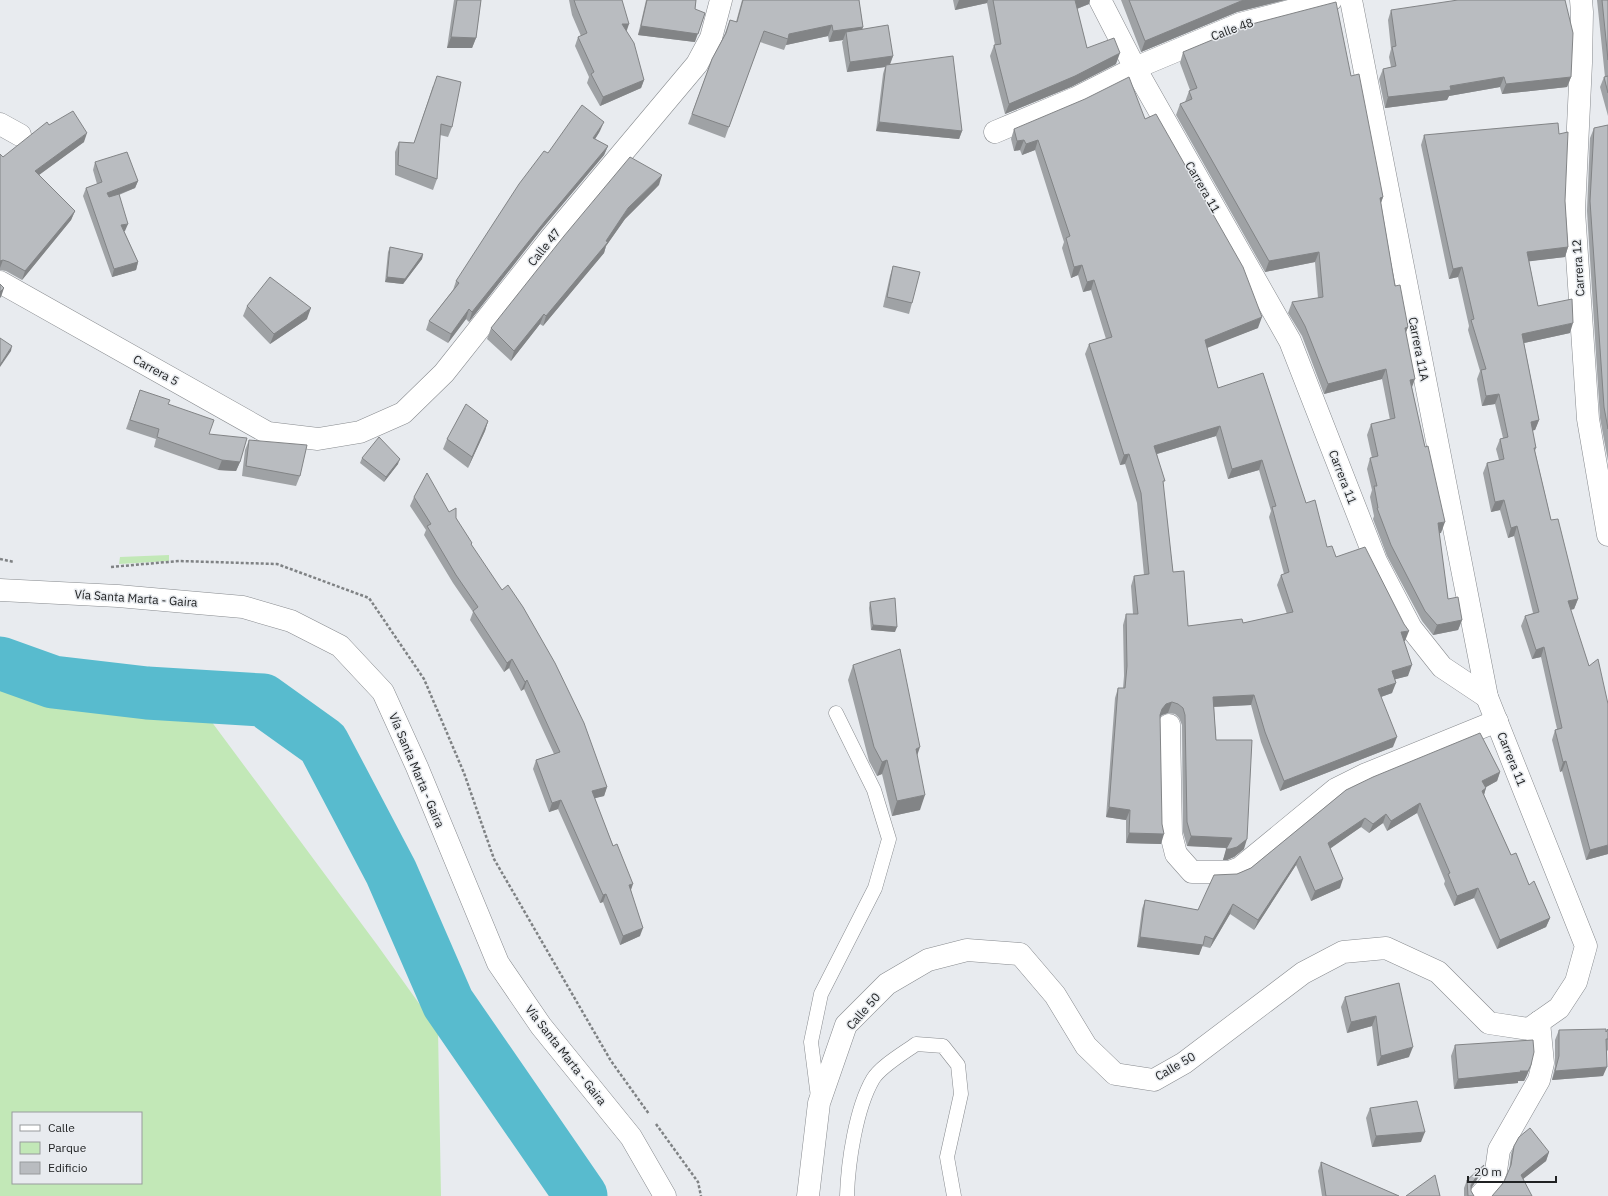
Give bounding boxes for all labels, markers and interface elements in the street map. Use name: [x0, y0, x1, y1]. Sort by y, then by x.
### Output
street label: Calle 48: [1209, 14, 1255, 44]
street label: Carrera 11: [1182, 158, 1224, 216]
street label: Calle 47: [524, 225, 564, 269]
street label: Carrera 12: [1569, 239, 1587, 297]
street label: Carrera 11A: [1405, 316, 1433, 383]
street label: Carrera 5: [130, 351, 182, 389]
street label: Carrera 11: [1326, 448, 1360, 506]
street label: Vía Santa Marta - Gaira: [74, 586, 199, 610]
street label: Vía Santa Marta - Gaira: [386, 710, 448, 830]
street label: Carrera 11: [1494, 730, 1530, 788]
street label: Calle 50: [843, 989, 883, 1033]
street label: Vía Santa Marta - Gaira: [522, 1002, 610, 1109]
street label: Calle 50: [1152, 1048, 1198, 1084]
legend: [12, 1112, 142, 1184]
text: Calle: [48, 1120, 75, 1135]
text: Parque: [48, 1140, 87, 1155]
scale bar: [1468, 1158, 1556, 1184]
text: Edificio: [48, 1160, 88, 1175]
text: 20 m: [1474, 1164, 1502, 1179]

